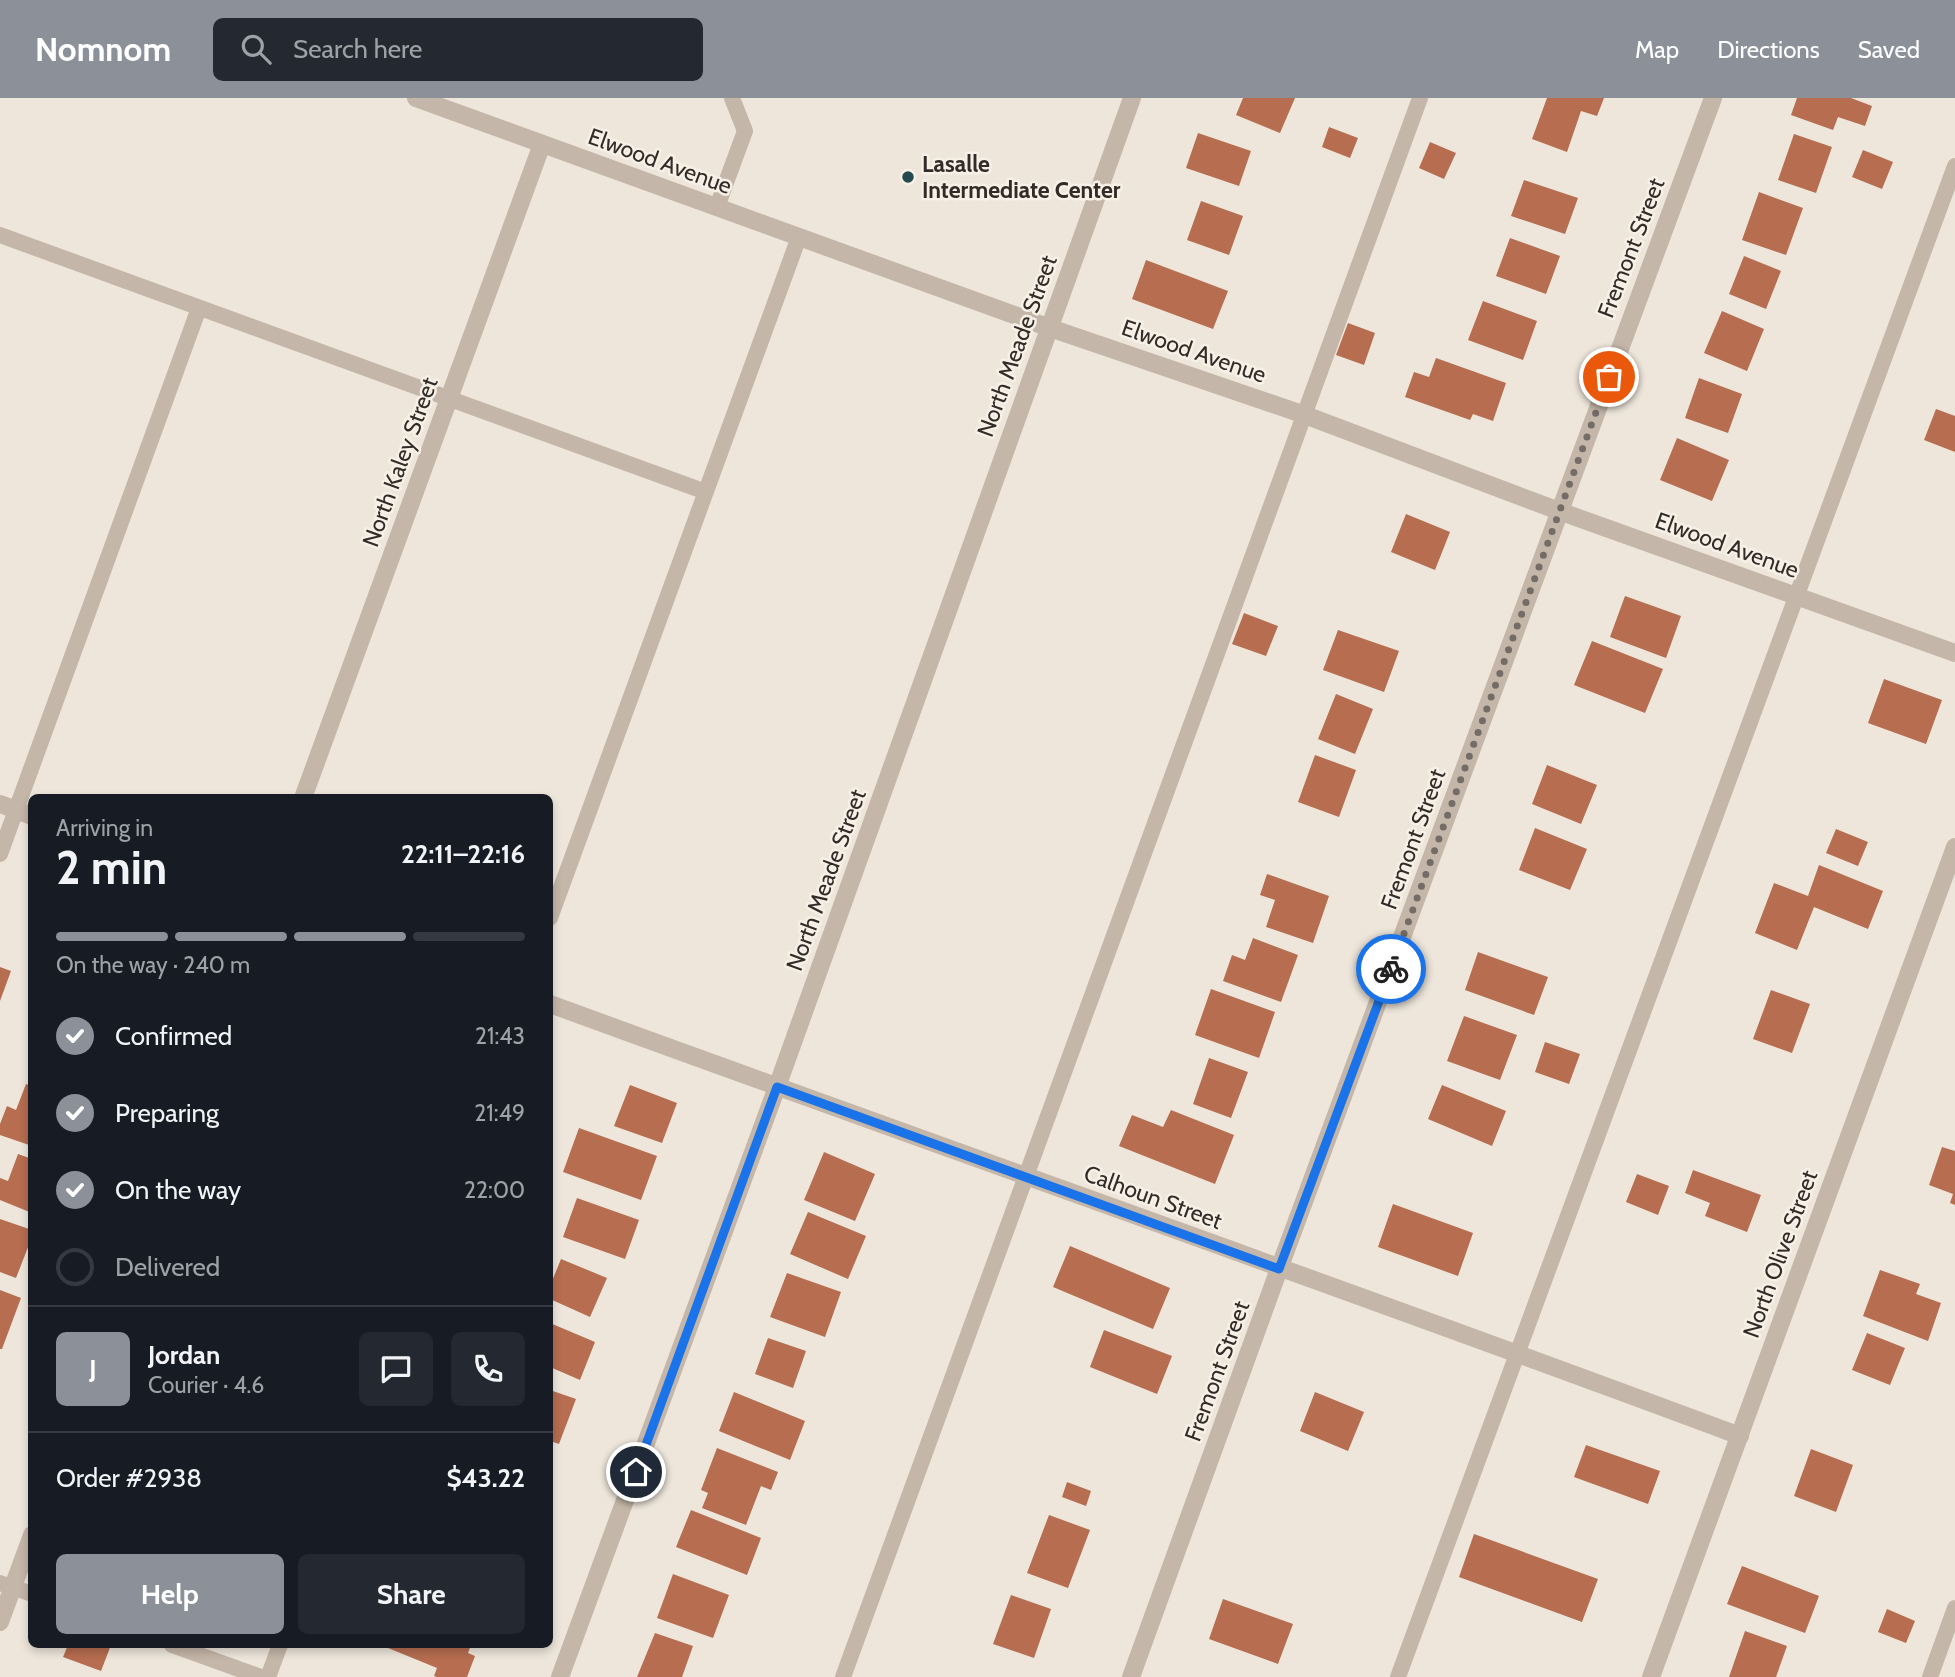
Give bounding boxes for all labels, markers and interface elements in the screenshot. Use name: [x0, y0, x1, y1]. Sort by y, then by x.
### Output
search box: [213, 18, 703, 81]
text: Nomnom: [35, 29, 171, 69]
icon: search: [237, 30, 275, 68]
text: Search here: [293, 33, 422, 65]
text: Map: [1635, 35, 1679, 64]
text: Directions: [1717, 35, 1820, 64]
text: Saved: [1858, 35, 1920, 64]
street label: Elwood Avenue: [584, 122, 736, 200]
place label: Lasalle Intermediate Center: [922, 150, 1121, 204]
marker: Lasalle Intermediate Center: [900, 169, 916, 185]
street label: Fremont Street: [1592, 174, 1671, 322]
street label: North Meade Street: [971, 251, 1063, 441]
street label: Elwood Avenue: [1118, 313, 1270, 389]
pin: [1579, 347, 1639, 407]
icon: bag: [1590, 358, 1628, 396]
street label: North Kaley Street: [356, 373, 444, 550]
street label: Elwood Avenue: [1651, 506, 1803, 584]
street label: Fremont Street: [1375, 765, 1451, 913]
street label: North Meade Street: [780, 785, 872, 975]
text: Arriving in: [56, 814, 153, 842]
text: 22:11–22:16: [401, 838, 525, 870]
text: 2 min: [56, 840, 167, 896]
courier: [1356, 934, 1426, 1004]
icon: bike: [1372, 950, 1410, 988]
text: On the way · 240 m: [56, 951, 250, 979]
icon: check: [56, 1017, 94, 1055]
text: Confirmed: [115, 1020, 232, 1052]
text: 21:43: [475, 1022, 525, 1050]
icon: check: [56, 1094, 94, 1132]
text: Preparing: [115, 1097, 219, 1129]
text: 21:49: [474, 1099, 525, 1127]
street label: Calhoun Street: [1080, 1159, 1226, 1235]
street label: North Olive Street: [1737, 1166, 1823, 1342]
icon: check: [56, 1171, 94, 1209]
text: On the way: [115, 1174, 241, 1206]
text: 22:00: [464, 1176, 525, 1204]
text: Delivered: [115, 1251, 220, 1283]
street label: Fremont Street: [1179, 1297, 1255, 1445]
button: chat: [359, 1332, 433, 1406]
button: phone: [451, 1332, 525, 1406]
text: Jordan: [148, 1339, 220, 1371]
text: J: [89, 1353, 97, 1385]
text: Courier · 4.6: [148, 1371, 264, 1399]
pin: [606, 1442, 666, 1502]
icon: home: [617, 1453, 655, 1491]
text: Order #2938: [56, 1462, 202, 1494]
text: $43.22: [446, 1462, 525, 1494]
button: Help: [56, 1554, 284, 1634]
button: Share: [298, 1554, 525, 1634]

